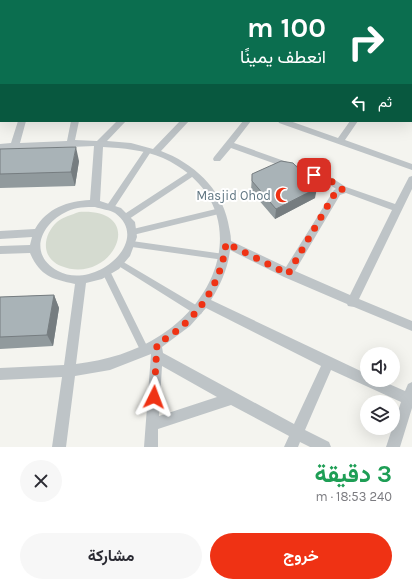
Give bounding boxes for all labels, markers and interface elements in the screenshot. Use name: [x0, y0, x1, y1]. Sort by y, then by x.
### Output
text: 100 m: [247, 11, 326, 44]
icon: right: [340, 16, 392, 68]
text: انعطف يمينًا: [240, 46, 326, 68]
icon: left: [348, 92, 370, 114]
text: ثم: [378, 93, 392, 111]
pin: [297, 158, 331, 192]
icon: arrive: [303, 164, 325, 186]
mosque icon: Masjid Ohod: [274, 186, 292, 204]
place label: Masjid Ohod: [196, 188, 271, 203]
map controls: [360, 347, 400, 435]
button: sound: [360, 347, 400, 387]
position arrow: [133, 376, 175, 418]
button: layers: [360, 395, 400, 435]
button: close: [20, 460, 62, 502]
text: 3 دقيقة: [314, 460, 392, 488]
text: 240 m · 18:53: [315, 489, 392, 504]
button: مشاركة: [20, 533, 202, 579]
button: خروج: [210, 533, 392, 579]

